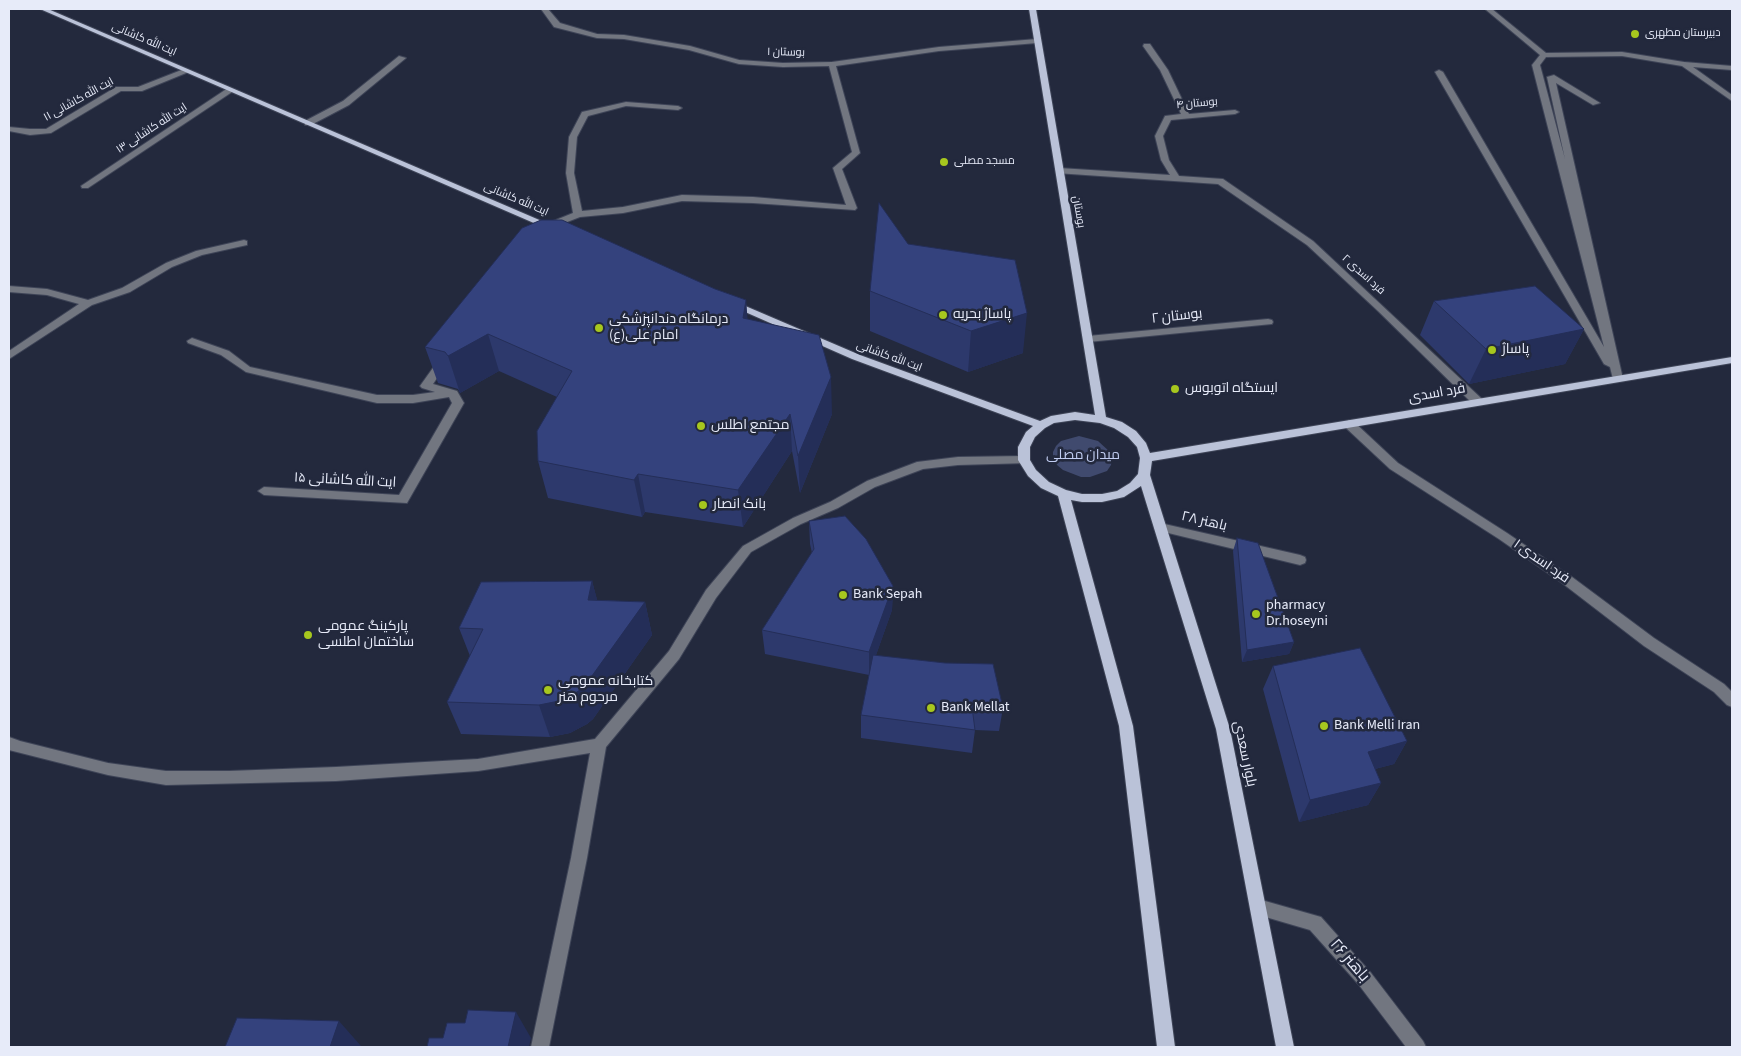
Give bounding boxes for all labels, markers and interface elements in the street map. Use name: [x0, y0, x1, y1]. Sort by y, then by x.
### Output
street label: ایت الله کاشانی: [110, 20, 178, 60]
place label: دبیرستان مطهری: [1645, 27, 1721, 41]
marker: دبیرستان مطهری: [1629, 28, 1641, 40]
street label: بوستان ۱: [767, 46, 805, 60]
street label: ایت الله کاشانی ۱۱: [42, 75, 116, 125]
street label: بوستان ۴: [1176, 96, 1218, 112]
street label: ایت الله کاشانی ۱۳: [114, 101, 190, 157]
place label: مسجد مصلی: [954, 155, 1015, 169]
marker: مسجد مصلی: [938, 156, 950, 168]
street label: ایت الله کاشانی: [482, 180, 550, 220]
street label: بوستان: [1069, 195, 1087, 229]
street label: فرد اسدی ۲: [1339, 252, 1387, 298]
street label: بوستان ۲: [1151, 306, 1203, 328]
place label: پاساژ بحریه: [953, 307, 1011, 323]
marker: پاساژ بحریه: [937, 309, 949, 321]
place label: درمانگاه دندانپزشکی امام علی(ع): [609, 312, 728, 344]
marker: درمانگاه دندانپزشکی امام علی(ع): [593, 322, 605, 334]
street label: ایت الله کاشانی: [854, 339, 924, 375]
place label: پاساژ: [1502, 342, 1529, 358]
marker: پاساژ: [1486, 344, 1498, 356]
place label: ایستگاه اتوبوس: [1185, 381, 1278, 397]
street label: فرد اسدی: [1407, 381, 1467, 407]
marker: ایستگاه اتوبوس: [1169, 383, 1181, 395]
place label: مجتمع اطلس: [711, 418, 790, 434]
marker: مجتمع اطلس: [695, 420, 707, 432]
park label: میدان مصلی: [1046, 448, 1120, 464]
street label: ایت الله کاشانی ۱۵: [293, 470, 397, 492]
place label: بانک انصار: [713, 497, 766, 513]
marker: بانک انصار: [697, 499, 709, 511]
street label: باهنر ۲۸: [1180, 509, 1228, 535]
street label: فرد اسدی ۱: [1510, 537, 1572, 587]
place label: Bank Sepah: [853, 587, 922, 603]
marker: Bank Sepah: [837, 589, 849, 601]
place label: pharmacy Dr.hoseyni: [1266, 598, 1328, 630]
marker: pharmacy Dr.hoseyni: [1250, 608, 1262, 620]
place label: پارکینگ عمومی ساختمان اطلسی: [318, 619, 414, 652]
marker: پارکینگ عمومی ساختمان اطلسی: [302, 629, 314, 641]
place label: کتابخانه عمومی مرحوم هنر: [558, 674, 653, 706]
marker: کتابخانه عمومی مرحوم هنر: [542, 684, 554, 696]
place label: Bank Mellat: [941, 700, 1010, 716]
marker: Bank Mellat: [925, 702, 937, 714]
place label: Bank Melli Iran: [1334, 718, 1420, 734]
street label: بلوار سعدی: [1229, 720, 1259, 788]
marker: Bank Melli Iran: [1318, 720, 1330, 732]
street label: باهنر ۲۶: [1325, 936, 1373, 986]

